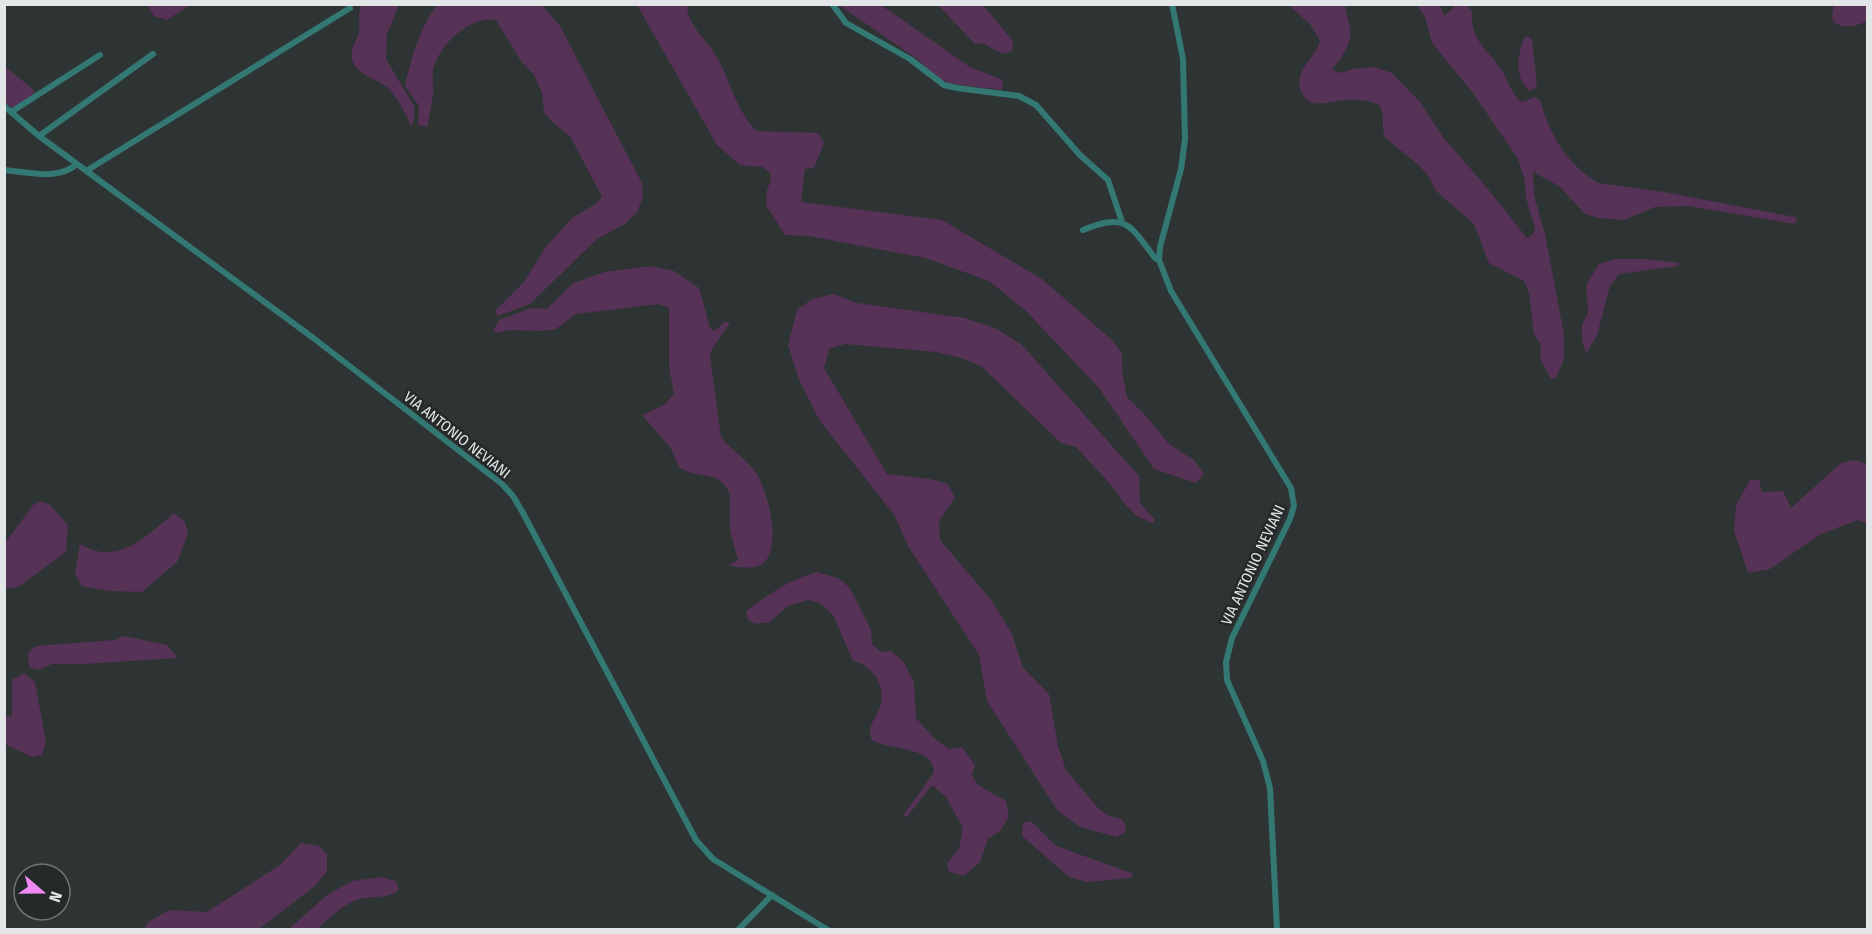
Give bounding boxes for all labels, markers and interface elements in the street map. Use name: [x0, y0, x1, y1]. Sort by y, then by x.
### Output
street label: VIA ANTONIO NEVIANI: [400, 388, 514, 482]
street label: VIA ANTONIO NEVIANI: [1217, 502, 1289, 628]
north arrow: [12, 862, 72, 922]
text: N: [45, 889, 66, 905]

